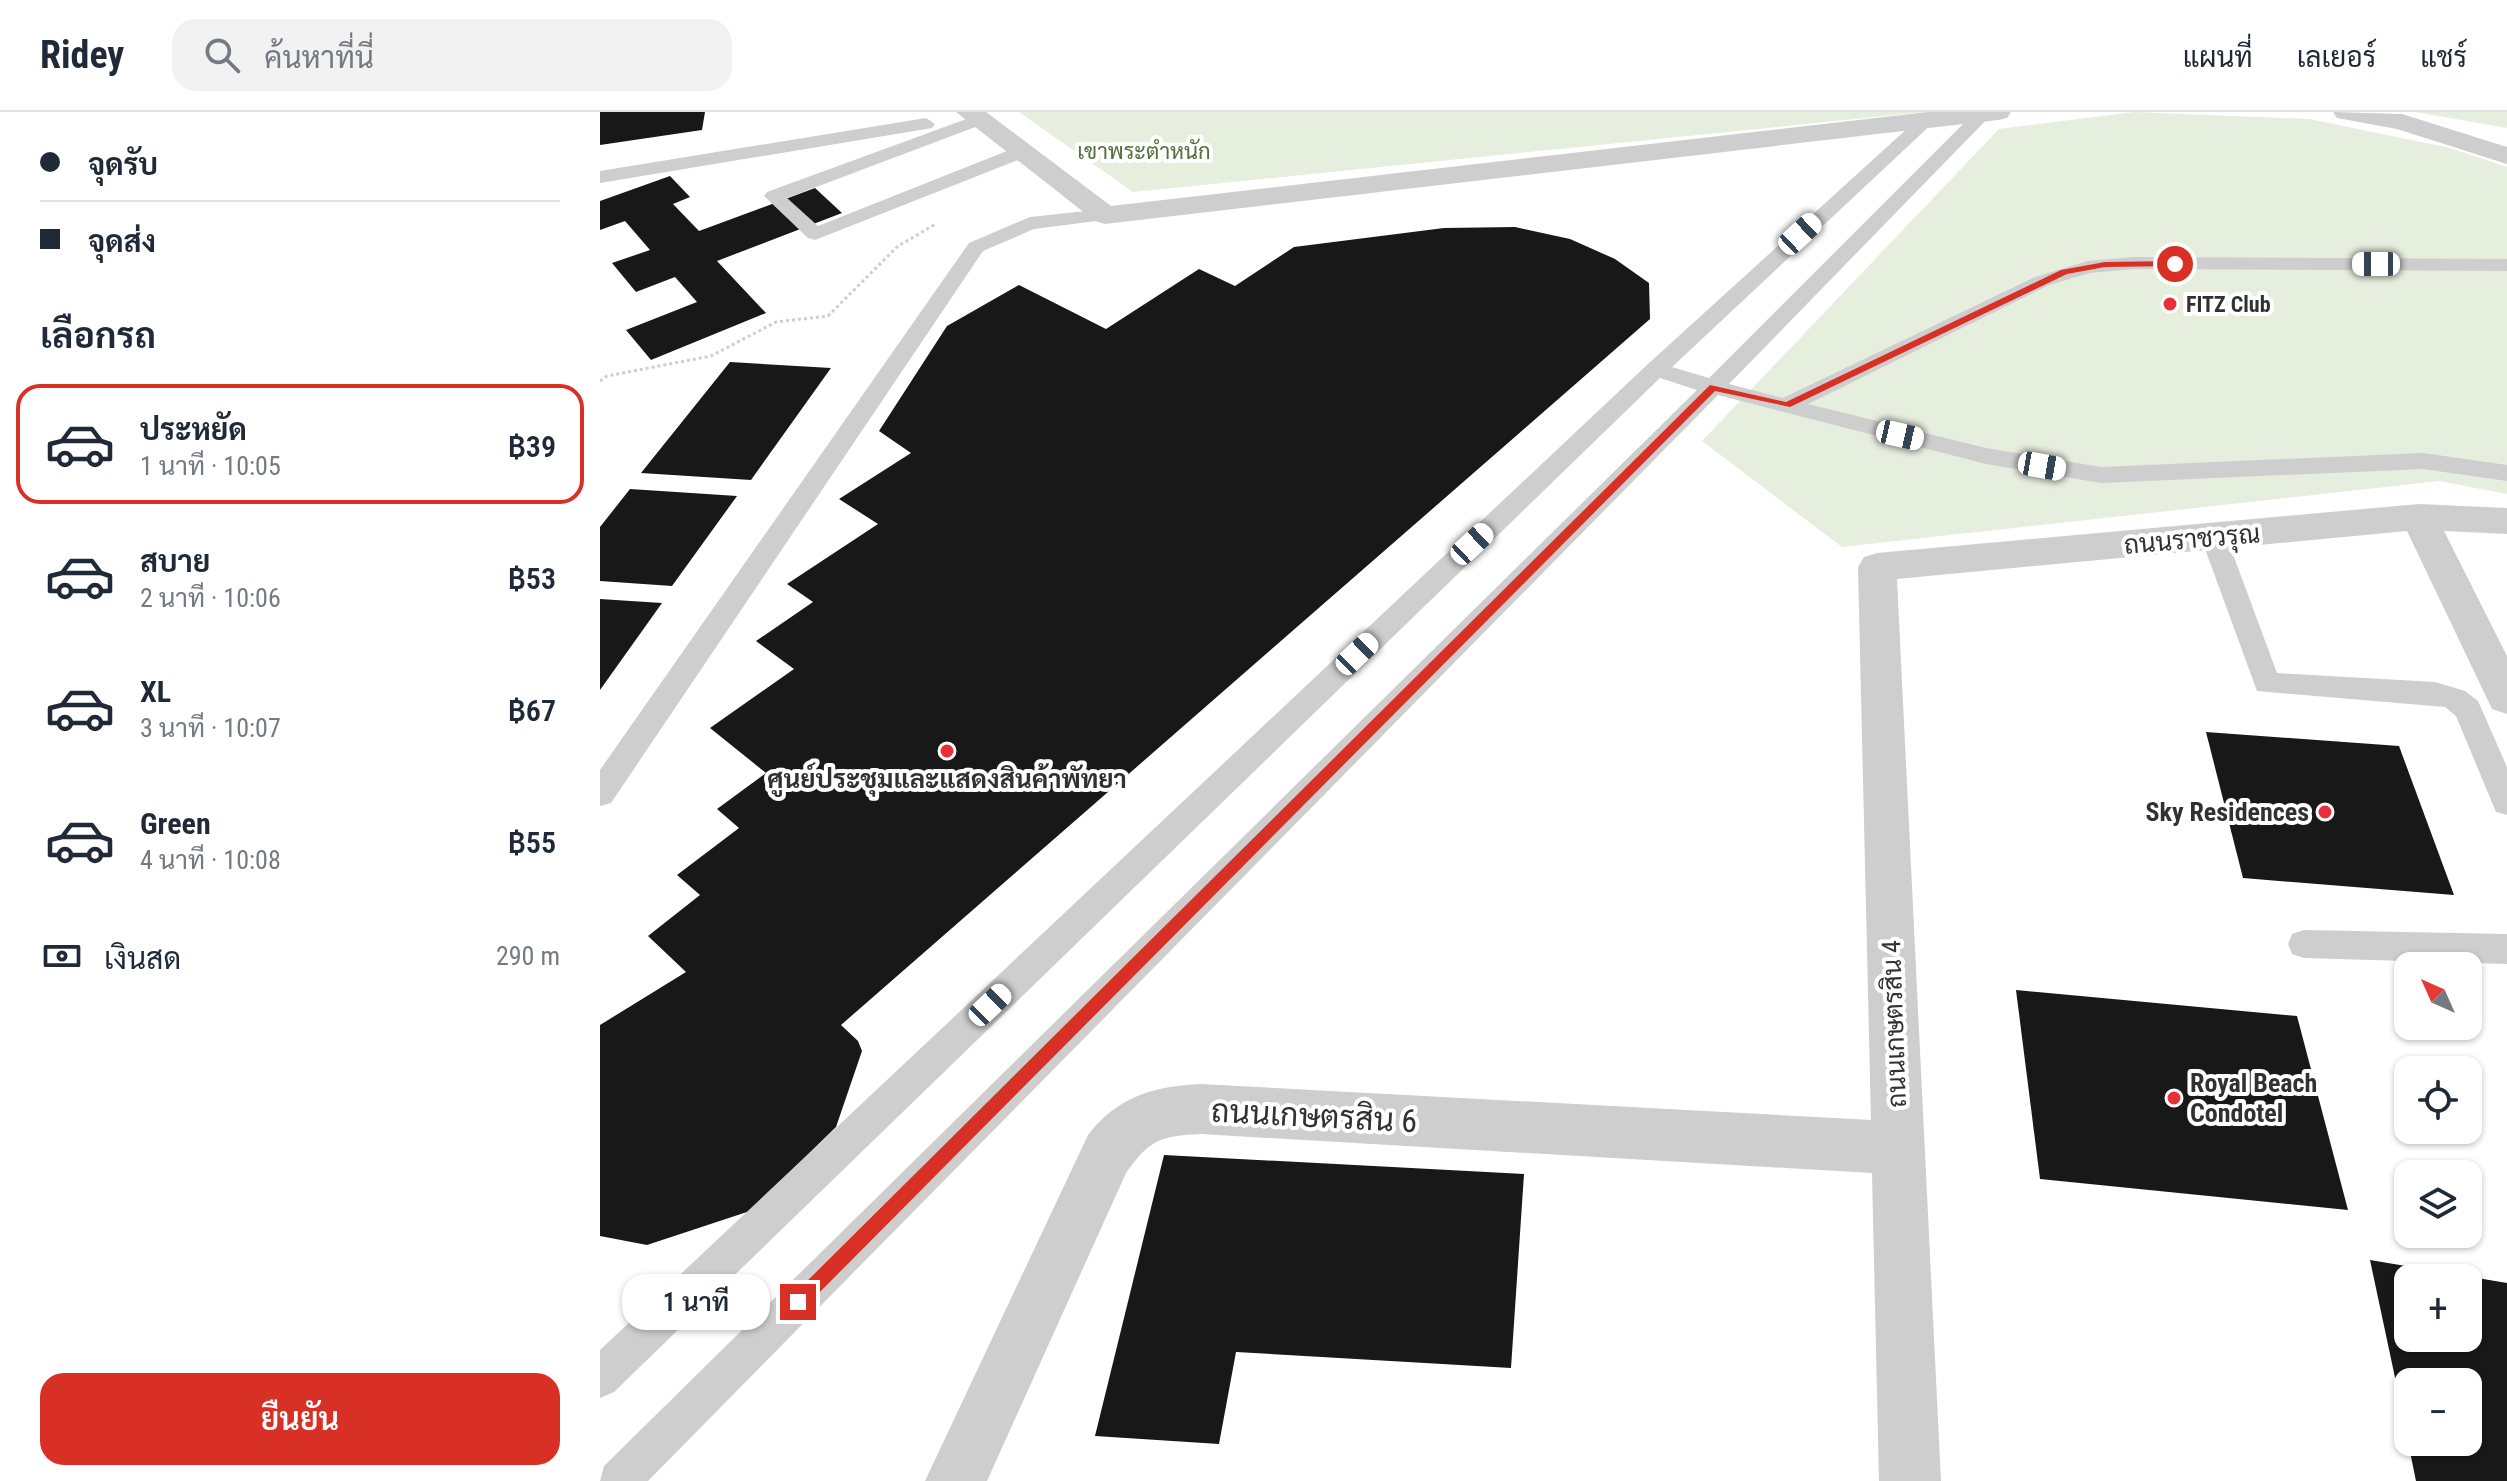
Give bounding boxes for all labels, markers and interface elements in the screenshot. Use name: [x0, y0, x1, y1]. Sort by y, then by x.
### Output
search box: [172, 19, 732, 91]
text: Ridey: [40, 33, 124, 77]
icon: search: [200, 33, 244, 77]
text: ค้นหาที่นี่: [264, 40, 374, 75]
text: แผนที่: [2183, 41, 2253, 74]
text: เลเยอร์: [2297, 41, 2376, 74]
text: แชร์: [2420, 41, 2467, 74]
park label: เขาพระตำหนัก: [1077, 138, 1211, 164]
text: จุดรับ: [88, 147, 158, 182]
car: [1774, 209, 1826, 259]
text: จุดส่ง: [88, 224, 156, 259]
route start: [2157, 246, 2193, 282]
car: [2352, 252, 2400, 276]
place label: FITZ Club: [2186, 292, 2271, 317]
marker: FITZ Club: [2161, 295, 2179, 313]
text: เลือกรถ: [40, 315, 156, 357]
icon: car: [44, 408, 116, 480]
text: ประหยัด: [140, 412, 247, 447]
car: [1874, 418, 1926, 452]
text: ฿39: [508, 429, 556, 464]
car: [2016, 450, 2068, 482]
text: 1 นาที · 10:05: [140, 451, 281, 481]
street label: ถนนราชวรุณ: [2123, 518, 2262, 563]
car: [1446, 519, 1498, 569]
icon: car: [44, 540, 116, 612]
text: สบาย: [140, 544, 210, 579]
text: ฿53: [508, 561, 556, 596]
text: 2 นาที · 10:06: [140, 583, 281, 613]
car: [1331, 629, 1383, 679]
icon: car: [44, 672, 116, 744]
text: XL: [140, 674, 171, 709]
text: ฿67: [508, 693, 556, 728]
text: 3 นาที · 10:07: [140, 713, 281, 743]
marker: ศูนย์ประชุมและแสดงสินค้าพัทยา: [938, 742, 956, 760]
place label: ศูนย์ประชุมและแสดงสินค้าพัทยา: [767, 762, 1127, 797]
place label: Sky Residences: [2145, 797, 2309, 827]
marker: Sky Residences: [2316, 803, 2334, 821]
icon: car: [44, 804, 116, 876]
text: Green: [140, 806, 211, 841]
text: ฿55: [508, 825, 556, 860]
text: 4 นาที · 10:08: [140, 845, 281, 875]
icon: cash: [40, 934, 84, 978]
street label: ถนนเกษตรสิน 4: [1876, 940, 1912, 1108]
text: เงินสด: [104, 941, 181, 976]
text: 290 m: [496, 941, 560, 971]
north arrow: [2394, 952, 2482, 1040]
map controls: [2394, 952, 2482, 1456]
car: [964, 980, 1016, 1030]
button: locate: [2394, 1056, 2482, 1144]
place label: Royal Beach Condotel: [2190, 1068, 2317, 1128]
marker: Royal Beach Condotel: [2165, 1089, 2183, 1107]
street label: ถนนเกษตรสิน 6: [1210, 1092, 1418, 1140]
button: layers: [2394, 1160, 2482, 1248]
button: +: [2394, 1264, 2482, 1352]
callout: 1 นาที: [622, 1274, 770, 1330]
route end: [780, 1284, 816, 1320]
text: 1 นาที: [663, 1287, 729, 1317]
button: −: [2394, 1368, 2482, 1456]
button: ยืนยัน: [40, 1373, 560, 1465]

